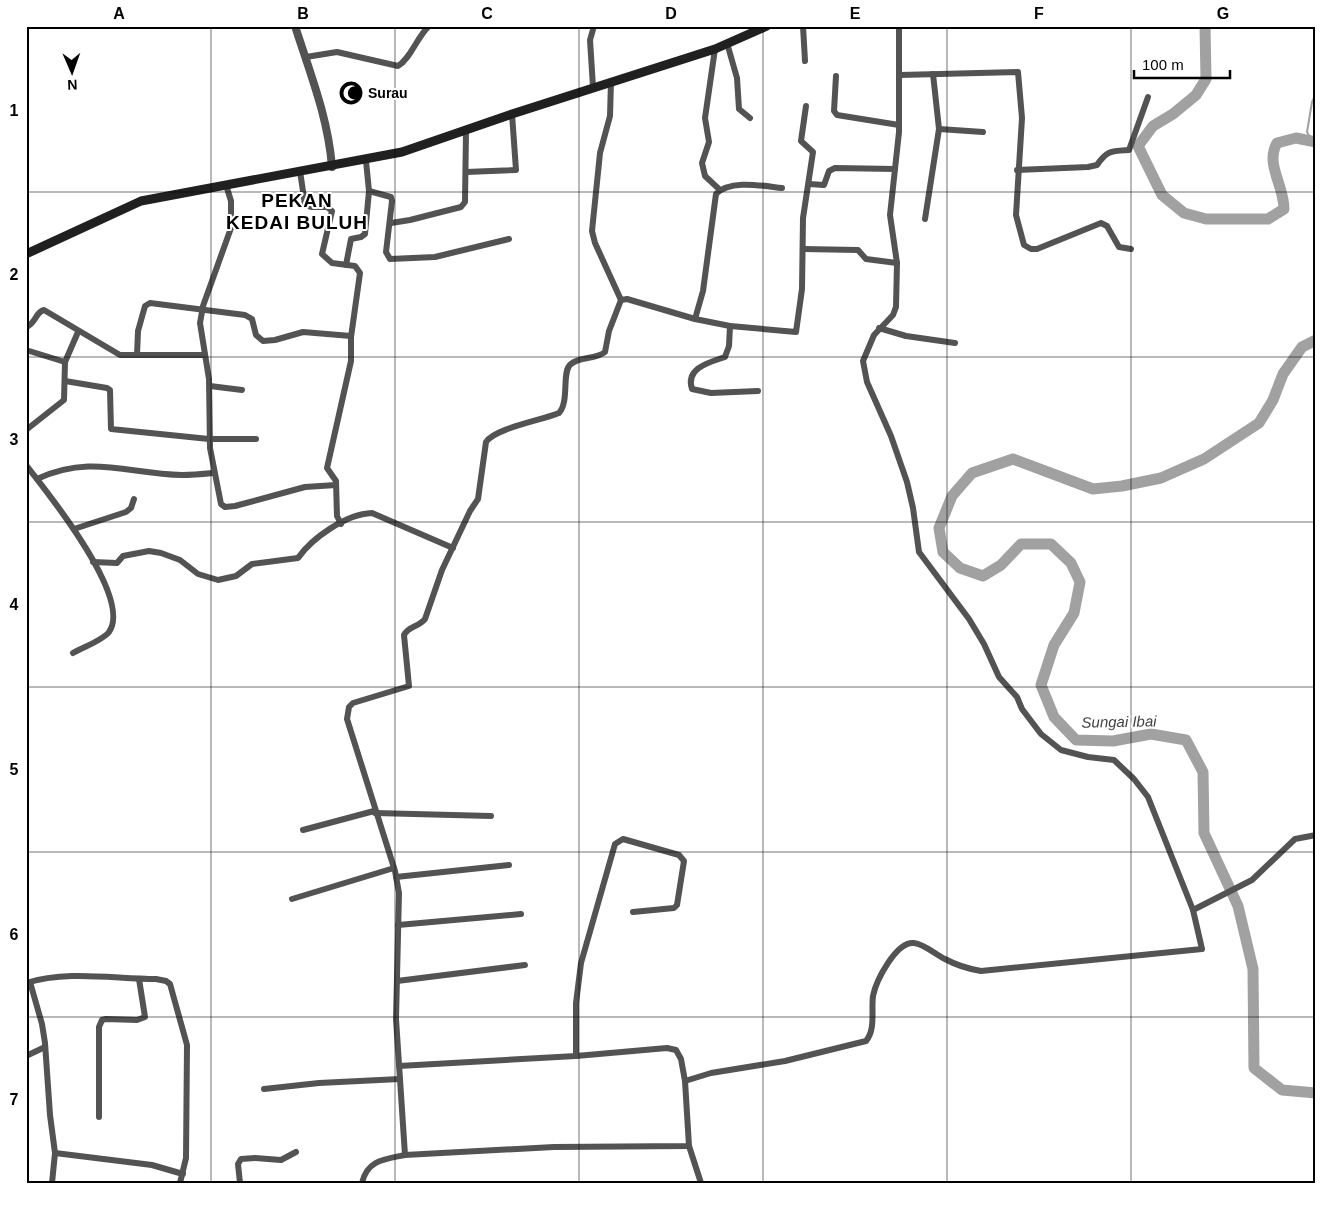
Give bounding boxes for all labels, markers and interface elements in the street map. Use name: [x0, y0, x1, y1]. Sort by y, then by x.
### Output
text: A: [113, 5, 125, 22]
text: B: [297, 5, 309, 22]
text: C: [481, 5, 493, 22]
text: D: [665, 5, 677, 22]
text: E: [850, 5, 861, 22]
text: F: [1034, 5, 1044, 22]
text: G: [1217, 5, 1229, 22]
north arrow: [48, 48, 98, 98]
scale bar: [1134, 48, 1231, 80]
text: 100 m: [1142, 56, 1184, 73]
text: N: [67, 77, 78, 93]
mosque icon: Surau: [338, 80, 364, 106]
place label: Surau: [368, 85, 408, 101]
text: 1: [10, 102, 19, 119]
district label: PEKAN KEDAI BULUH: [226, 190, 368, 233]
text: 2: [10, 266, 19, 283]
text: 3: [10, 431, 19, 448]
text: 4: [10, 596, 19, 613]
water label: Sungai Ibai: [1081, 712, 1157, 731]
text: 5: [10, 761, 19, 778]
text: 6: [10, 926, 19, 943]
text: 7: [10, 1091, 19, 1108]

